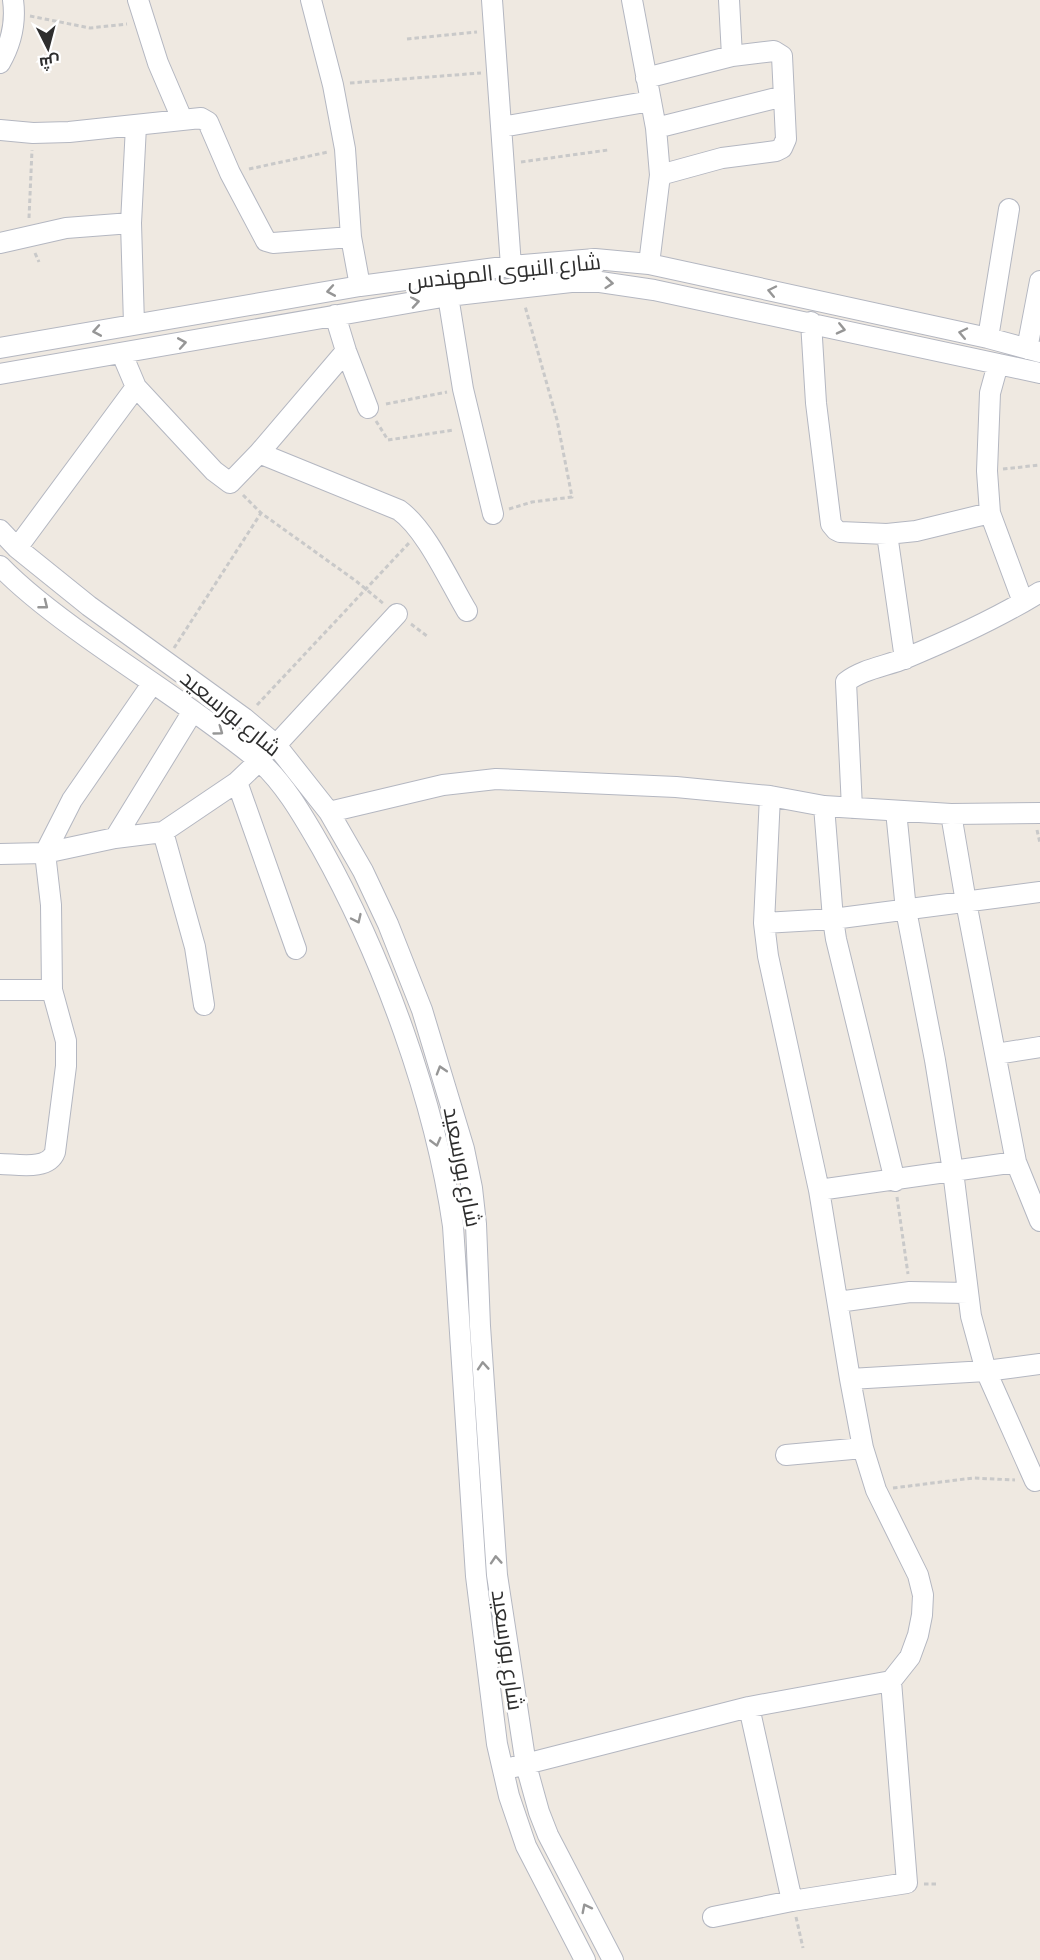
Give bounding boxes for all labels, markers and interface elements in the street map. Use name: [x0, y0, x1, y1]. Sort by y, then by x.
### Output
north arrow: [18, 18, 78, 78]
text: ش: [38, 52, 61, 74]
street label: شارع النبوى المهندس: [406, 247, 602, 296]
one-way arrow: [604, 276, 613, 289]
one-way arrow: [326, 284, 336, 297]
one-way arrow: [768, 285, 778, 298]
one-way arrow: [411, 296, 420, 308]
one-way arrow: [836, 321, 846, 334]
one-way arrow: [92, 324, 102, 337]
one-way arrow: [958, 327, 968, 340]
one-way arrow: [177, 337, 187, 350]
one-way arrow: [37, 597, 48, 608]
street label: شارع بورسعيد: [174, 664, 287, 763]
one-way arrow: [213, 723, 224, 734]
one-way arrow: [350, 913, 362, 924]
one-way arrow: [436, 1065, 448, 1076]
street label: شارع بورسعيد: [437, 1105, 488, 1230]
one-way arrow: [429, 1137, 442, 1147]
one-way arrow: [477, 1361, 490, 1370]
one-way arrow: [490, 1556, 503, 1565]
street label: شارع بورسعيد: [485, 1588, 530, 1712]
one-way arrow: [582, 1904, 593, 1914]

